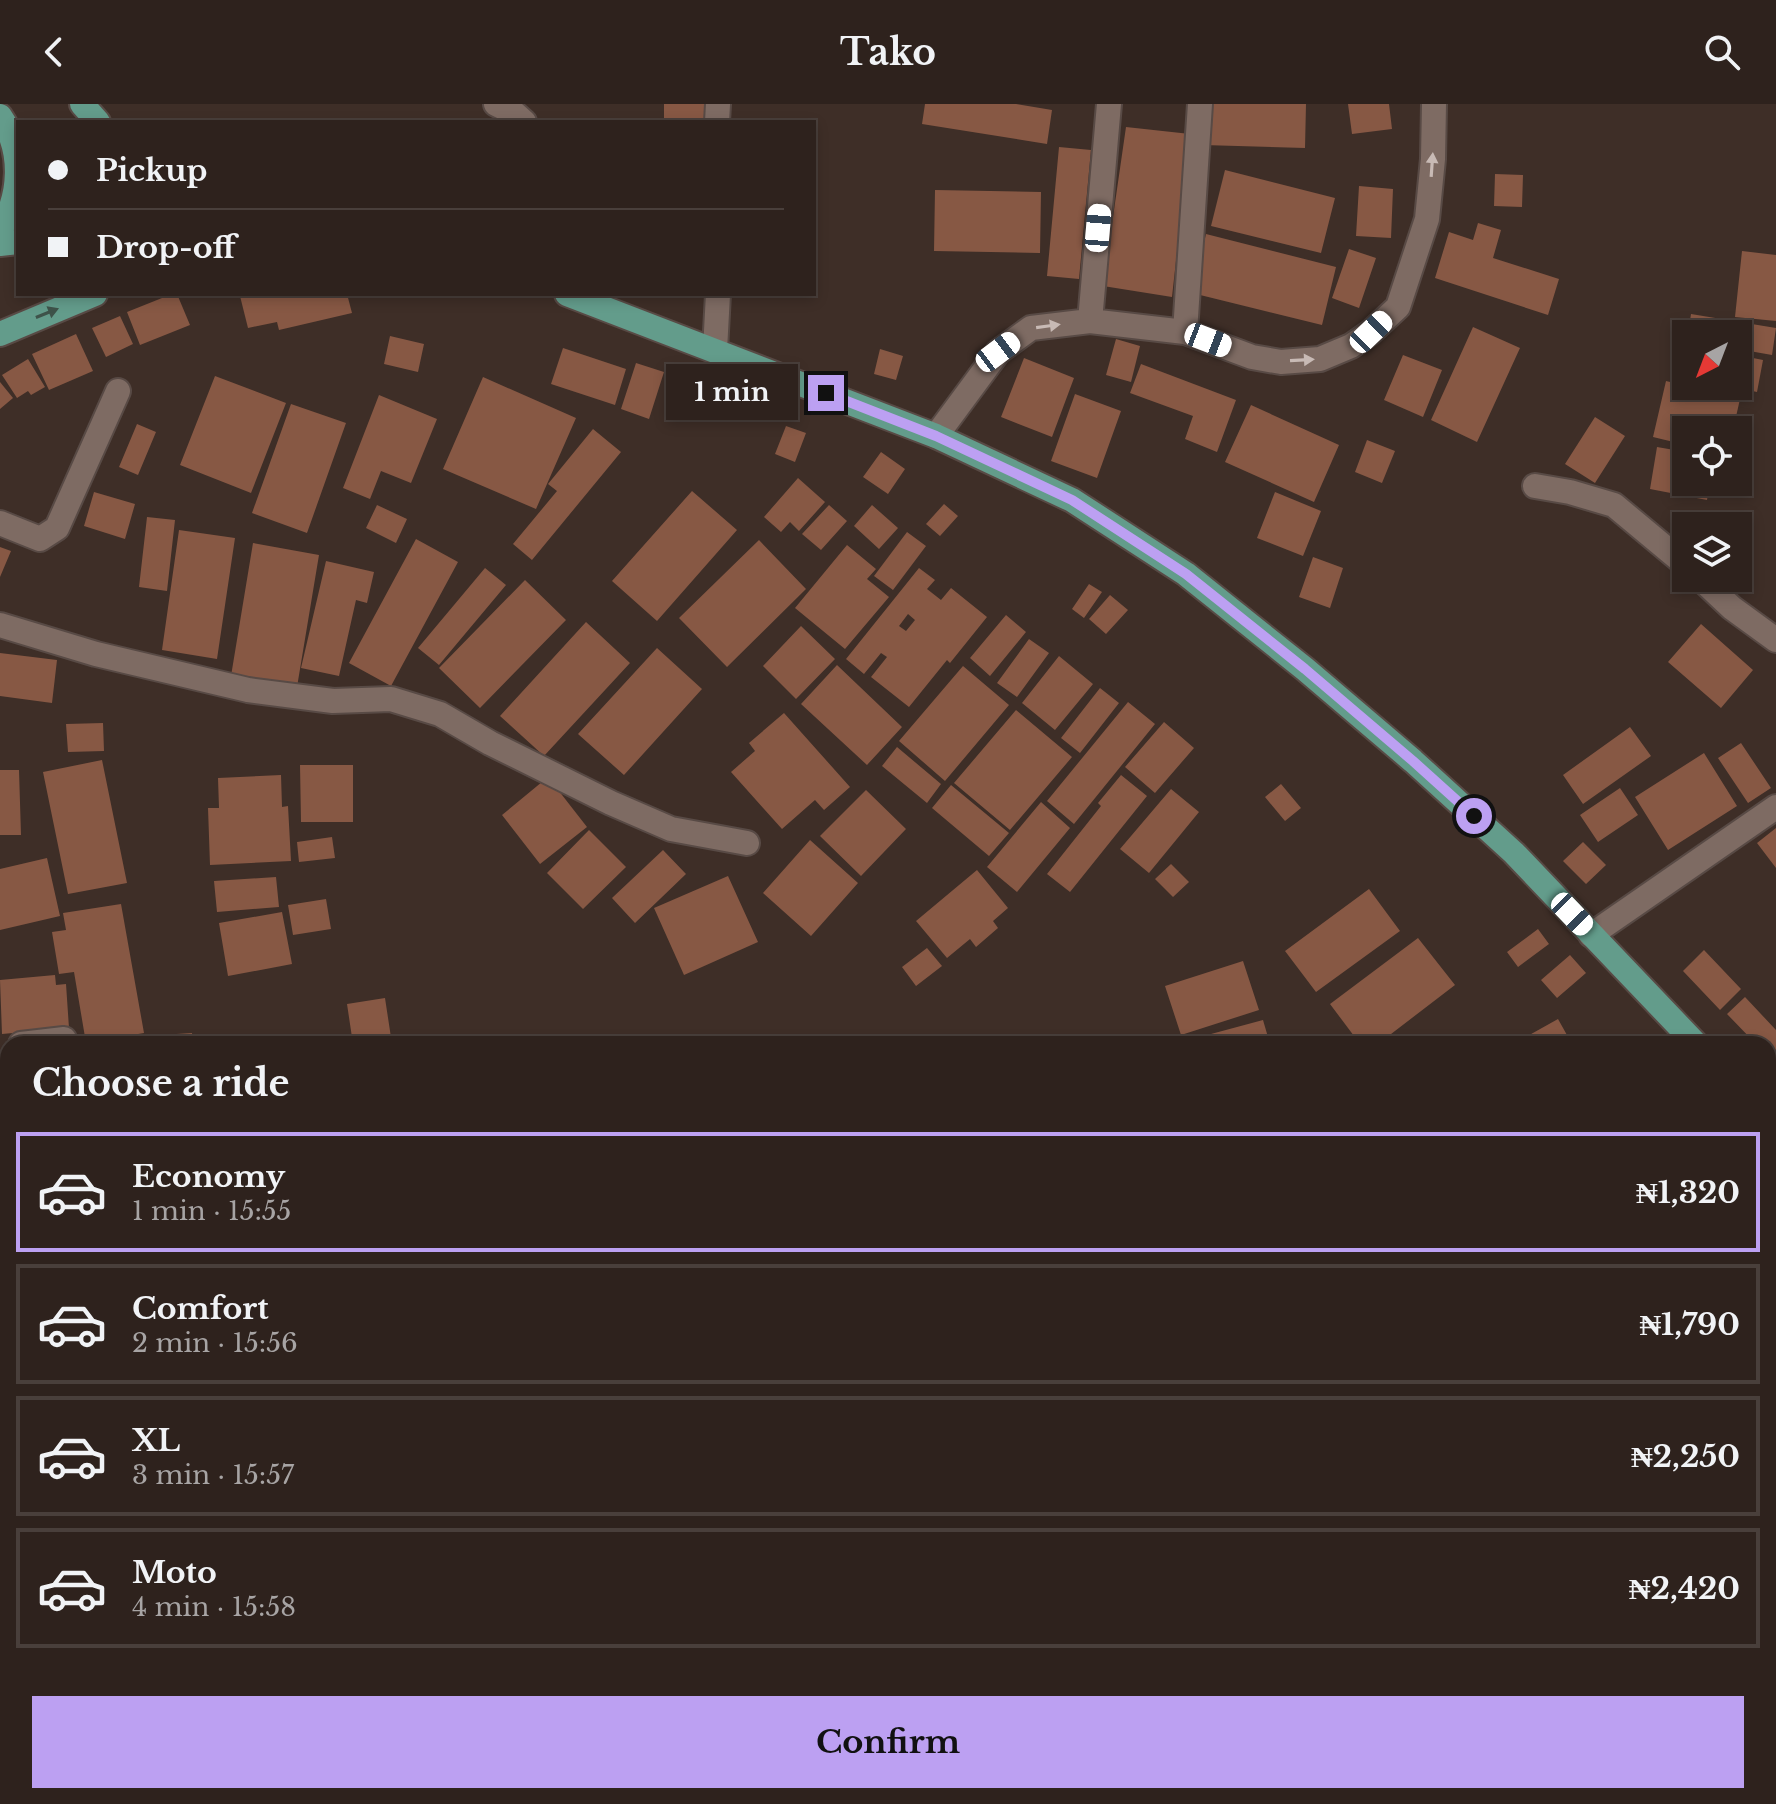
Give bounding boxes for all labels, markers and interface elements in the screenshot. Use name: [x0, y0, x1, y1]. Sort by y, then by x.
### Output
icon: back: [32, 30, 76, 74]
text: Tako: [840, 30, 936, 75]
icon: search: [1700, 30, 1744, 74]
text: Pickup: [96, 152, 207, 189]
one-way arrow: [1426, 152, 1439, 177]
car: [1084, 203, 1112, 253]
text: Drop-off: [96, 229, 236, 266]
one-way arrow: [35, 306, 59, 319]
car: [1345, 307, 1397, 357]
one-way arrow: [1036, 319, 1061, 332]
car: [1181, 320, 1235, 360]
north arrow: [1672, 320, 1752, 400]
map controls: [1672, 320, 1752, 592]
car: [972, 328, 1024, 376]
one-way arrow: [1290, 354, 1315, 367]
callout: 1 min: [666, 365, 798, 421]
route end: [808, 375, 844, 411]
text: 1 min: [694, 376, 770, 408]
button: locate: [1672, 416, 1752, 496]
button: layers: [1672, 512, 1752, 592]
route start: [1456, 798, 1492, 834]
car: [1547, 888, 1597, 940]
text: Choose a ride: [32, 1061, 289, 1106]
icon: car: [36, 1156, 108, 1228]
text: Economy: [132, 1158, 285, 1195]
text: ₦1,320: [1636, 1174, 1740, 1211]
text: 1 min · 15:55: [132, 1195, 291, 1227]
icon: car: [36, 1288, 108, 1360]
text: Comfort: [132, 1290, 269, 1327]
text: ₦1,790: [1639, 1306, 1740, 1343]
text: 2 min · 15:56: [132, 1327, 298, 1359]
icon: car: [36, 1420, 108, 1492]
text: XL: [132, 1422, 180, 1459]
text: ₦2,250: [1631, 1438, 1740, 1475]
text: 3 min · 15:57: [132, 1459, 294, 1491]
icon: car: [36, 1552, 108, 1624]
text: Moto: [132, 1554, 217, 1591]
text: ₦2,420: [1629, 1570, 1740, 1607]
text: 4 min · 15:58: [132, 1591, 296, 1623]
button: Confirm: [32, 1696, 1744, 1788]

